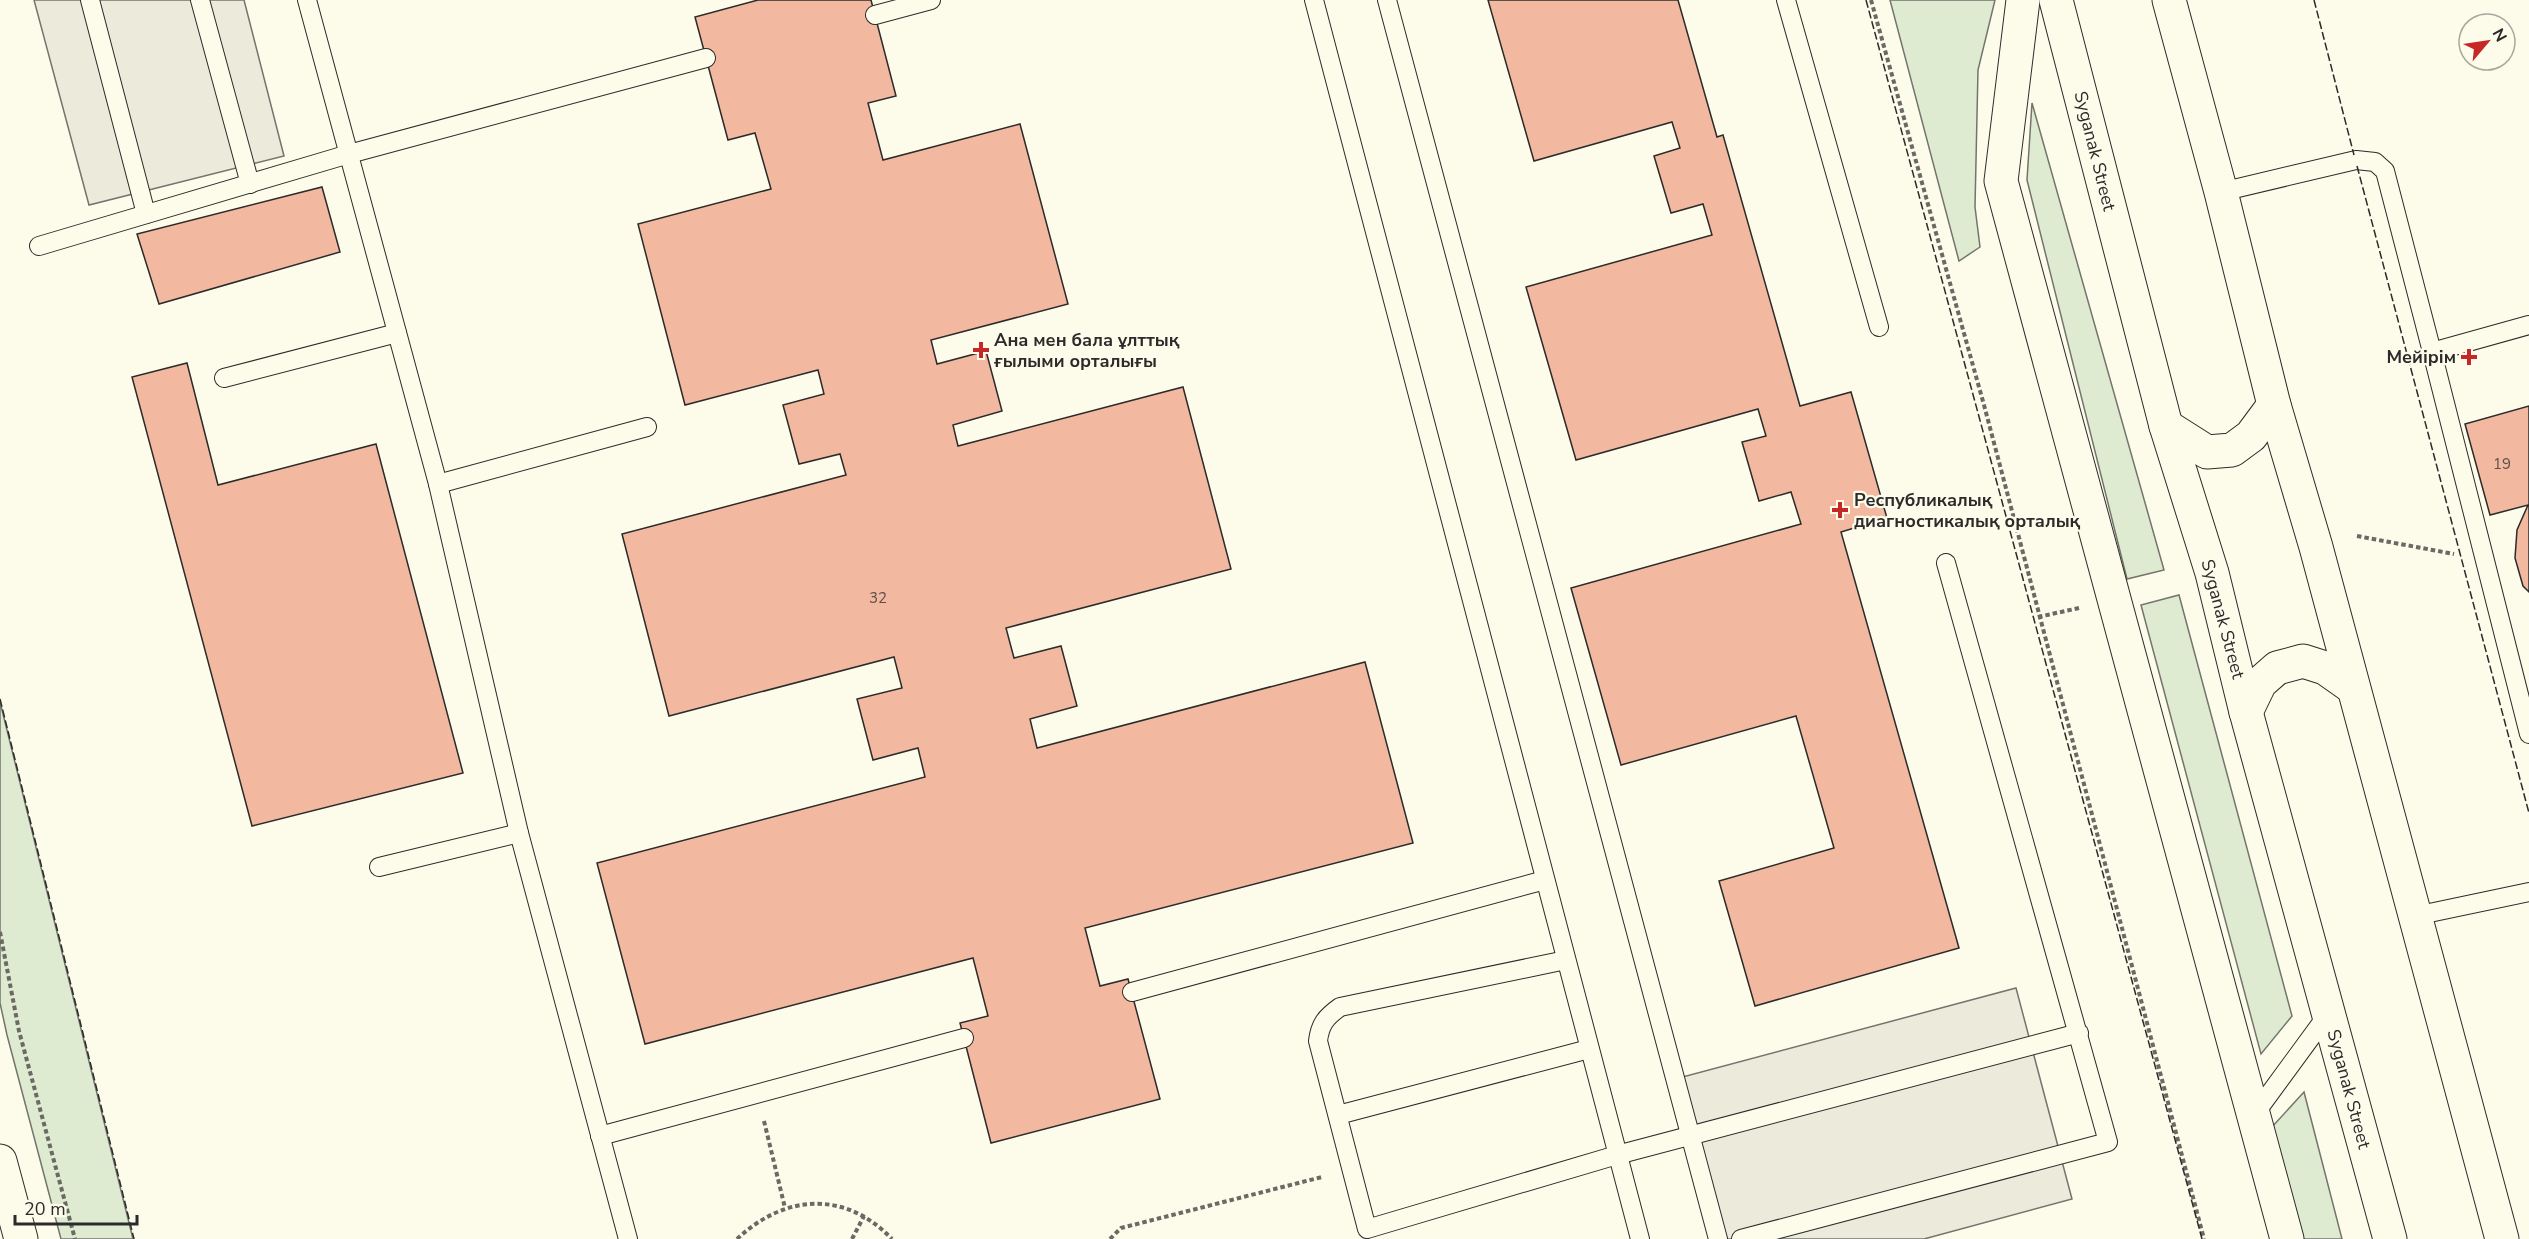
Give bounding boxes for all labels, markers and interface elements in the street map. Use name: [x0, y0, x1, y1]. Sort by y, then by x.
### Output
north arrow: [2457, 12, 2517, 72]
text: N: [2487, 25, 2512, 46]
street label: Syganak Street: [2069, 89, 2122, 214]
place label: Ана мен бала ұлттық ғылыми орталығы: [994, 328, 1180, 373]
marker: Ана мен бала ұлттық ғылыми орталығы: [972, 341, 990, 359]
place label: Мейірім: [2386, 345, 2456, 369]
marker: Мейірім: [2460, 348, 2478, 366]
house number: 19: [2493, 454, 2511, 474]
place label: Республикалық диагностикалық орталық: [1854, 488, 2081, 533]
marker: Республикалық диагностикалық орталық: [1831, 501, 1849, 519]
street label: Syganak Street: [2196, 557, 2251, 682]
house number: 32: [869, 588, 887, 608]
street label: Syganak Street: [2322, 1027, 2377, 1152]
scale bar: [15, 1188, 136, 1226]
text: 20 m: [24, 1197, 66, 1221]

